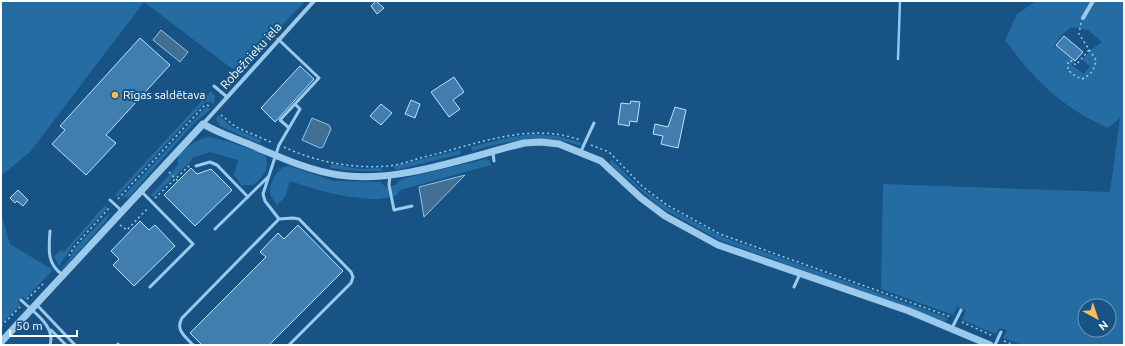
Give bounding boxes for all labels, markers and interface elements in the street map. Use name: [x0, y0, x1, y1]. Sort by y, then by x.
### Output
street label: Robežnieku iela: [218, 20, 284, 91]
place label: Rīgas saldētava: [123, 88, 205, 101]
marker: Rīgas saldētava: [110, 90, 120, 100]
north arrow: [1077, 298, 1117, 338]
scale bar: [10, 312, 77, 338]
text: N: [1096, 318, 1110, 333]
text: 50 m: [16, 319, 43, 332]

